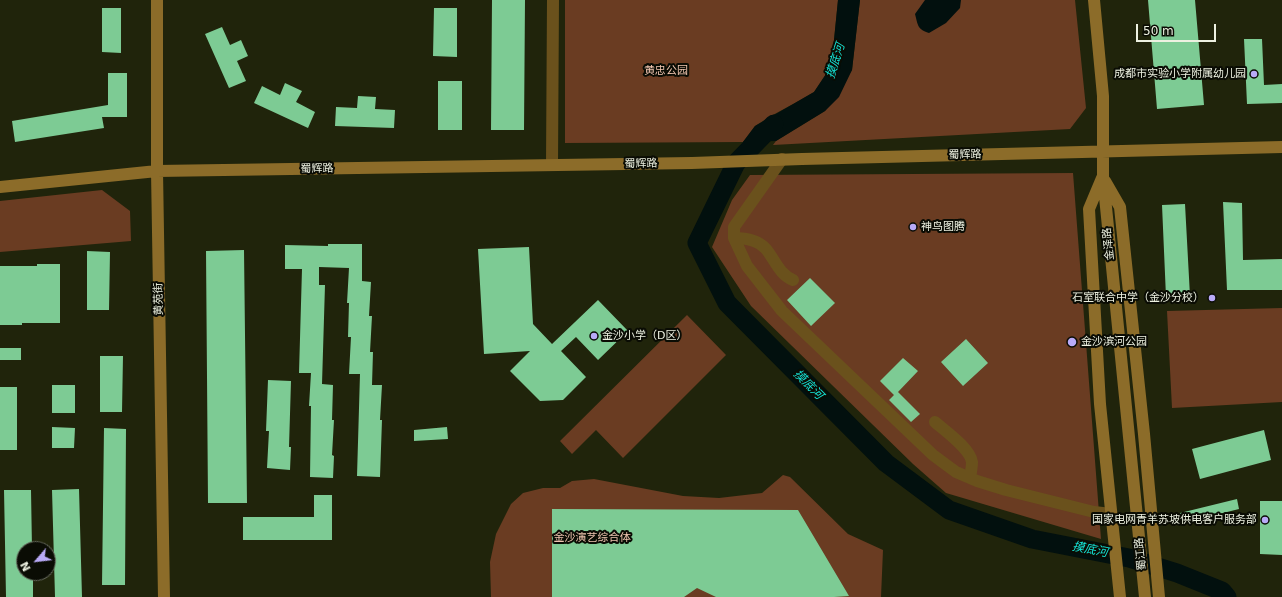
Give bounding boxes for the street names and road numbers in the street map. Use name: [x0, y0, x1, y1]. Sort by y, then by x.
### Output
street label: 蜀辉路: [948, 148, 982, 162]
street label: 蜀辉路: [624, 157, 658, 171]
street label: 蜀辉路: [300, 162, 334, 176]
street label: 金泽路: [1101, 227, 1117, 261]
street label: 黄苑街: [152, 282, 166, 316]
street label: 蜀江路: [1133, 537, 1149, 571]

